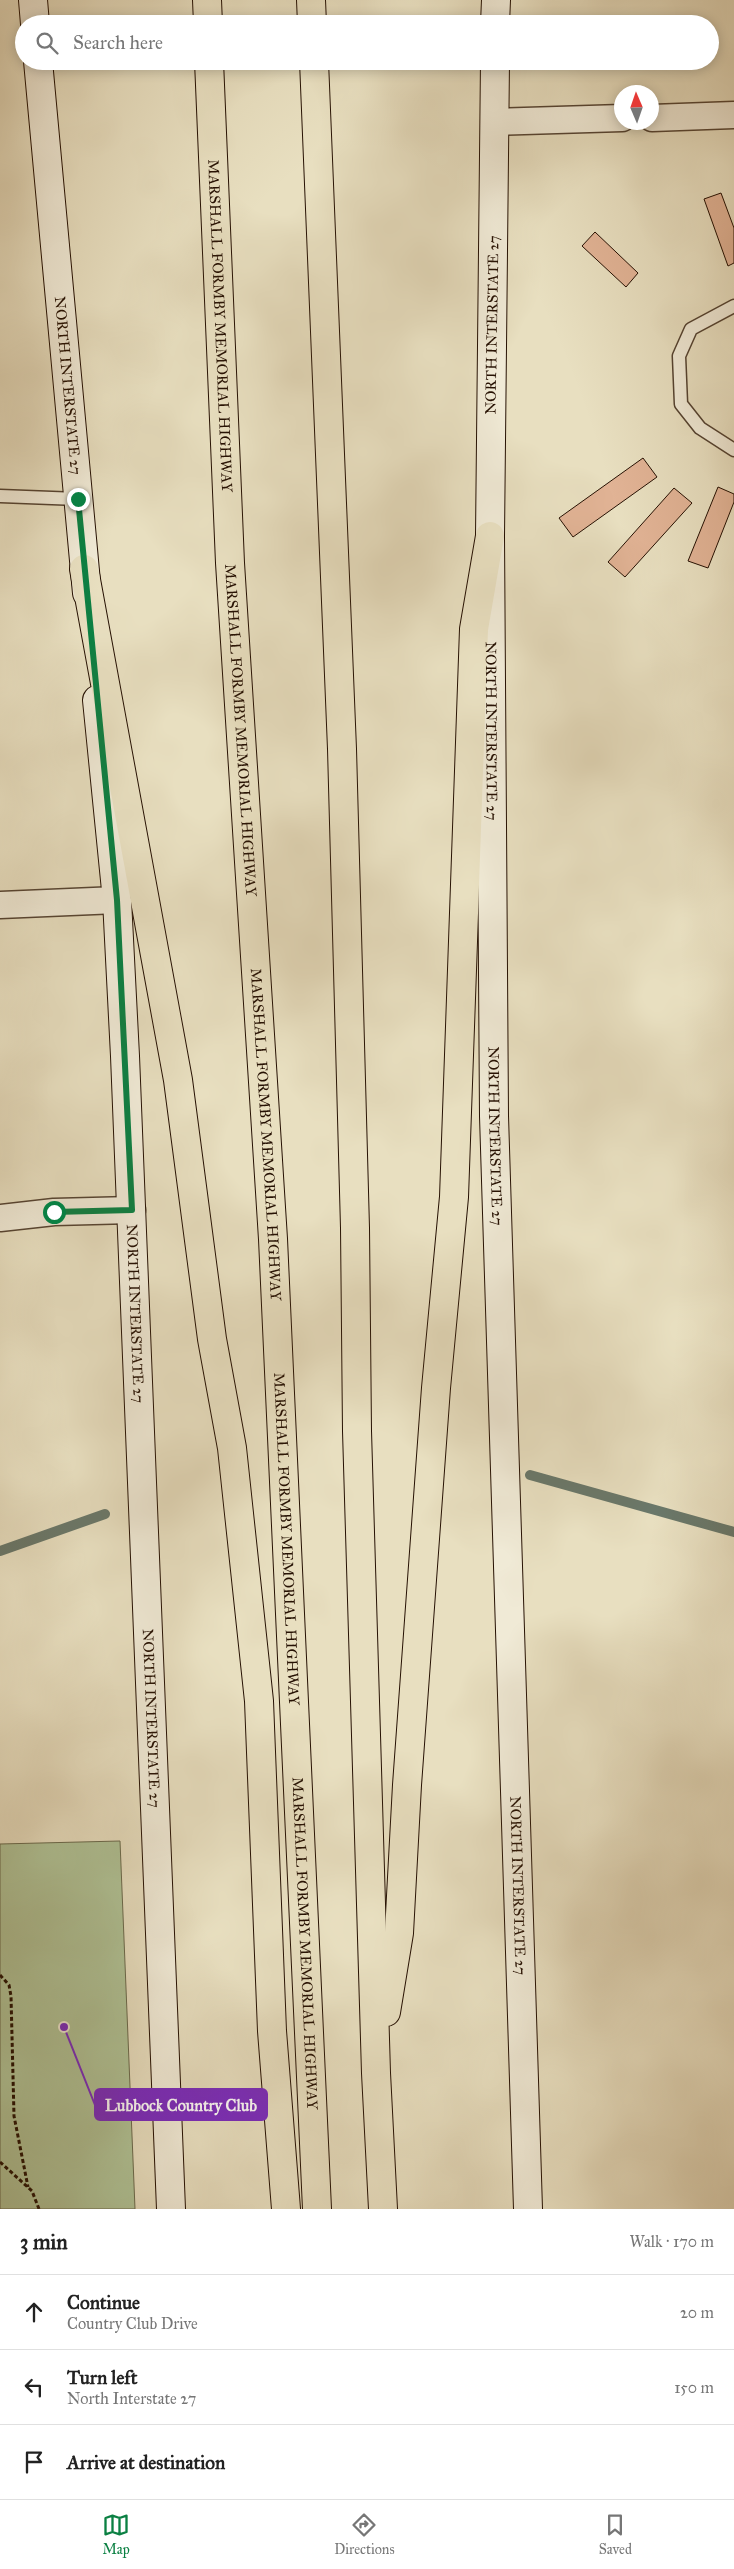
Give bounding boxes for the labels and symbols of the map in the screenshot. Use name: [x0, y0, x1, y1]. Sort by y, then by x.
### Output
north arrow: [614, 85, 659, 130]
street label: MARSHALL FORMBY MEMORIAL HIGHWAY: [204, 159, 236, 493]
street label: NORTH INTERSTATE 27: [481, 235, 503, 415]
street label: NORTH INTERSTATE 27: [51, 296, 85, 476]
route end: [67, 488, 90, 511]
street label: MARSHALL FORMBY MEMORIAL HIGHWAY: [221, 563, 260, 898]
street label: NORTH INTERSTATE 27: [482, 641, 501, 821]
street label: MARSHALL FORMBY MEMORIAL HIGHWAY: [247, 968, 285, 1302]
street label: NORTH INTERSTATE 27: [485, 1046, 506, 1226]
route start: [43, 1201, 66, 1224]
street label: NORTH INTERSTATE 27: [123, 1224, 148, 1403]
street label: MARSHALL FORMBY MEMORIAL HIGHWAY: [270, 1372, 303, 1706]
street label: NORTH INTERSTATE 27: [139, 1628, 164, 1808]
street label: MARSHALL FORMBY MEMORIAL HIGHWAY: [288, 1777, 322, 2111]
street label: NORTH INTERSTATE 27: [506, 1796, 530, 1975]
callout: Lubbock Country Club: [95, 2089, 267, 2120]
text: Lubbock Country Club: [105, 2096, 257, 2116]

